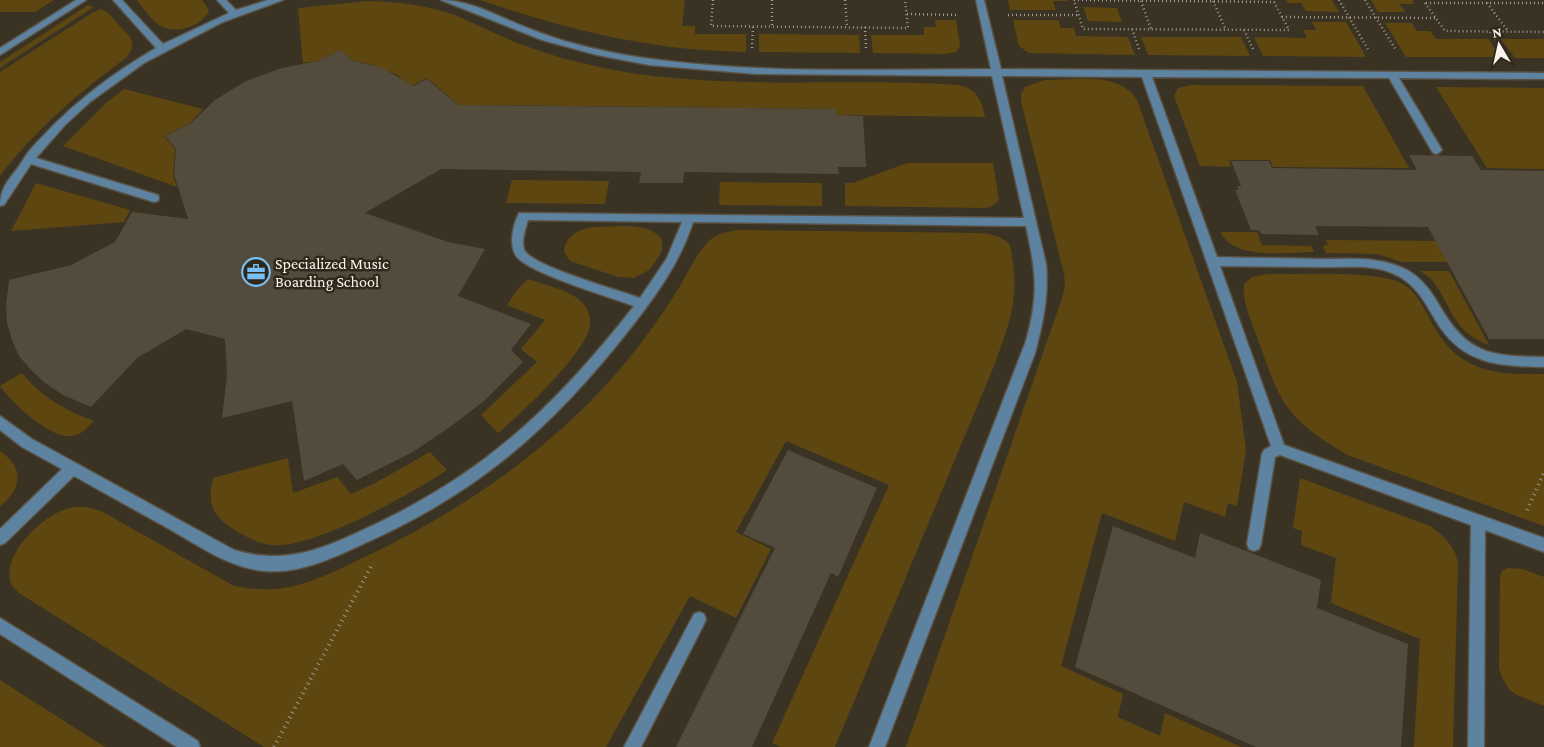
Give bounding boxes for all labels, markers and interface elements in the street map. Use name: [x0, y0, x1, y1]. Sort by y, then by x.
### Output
north arrow: [1474, 20, 1524, 70]
text: N: [1491, 23, 1503, 41]
place label: Specialized Music Boarding School: [275, 255, 389, 291]
office icon: Specialized Music Boarding School: [241, 257, 271, 287]

